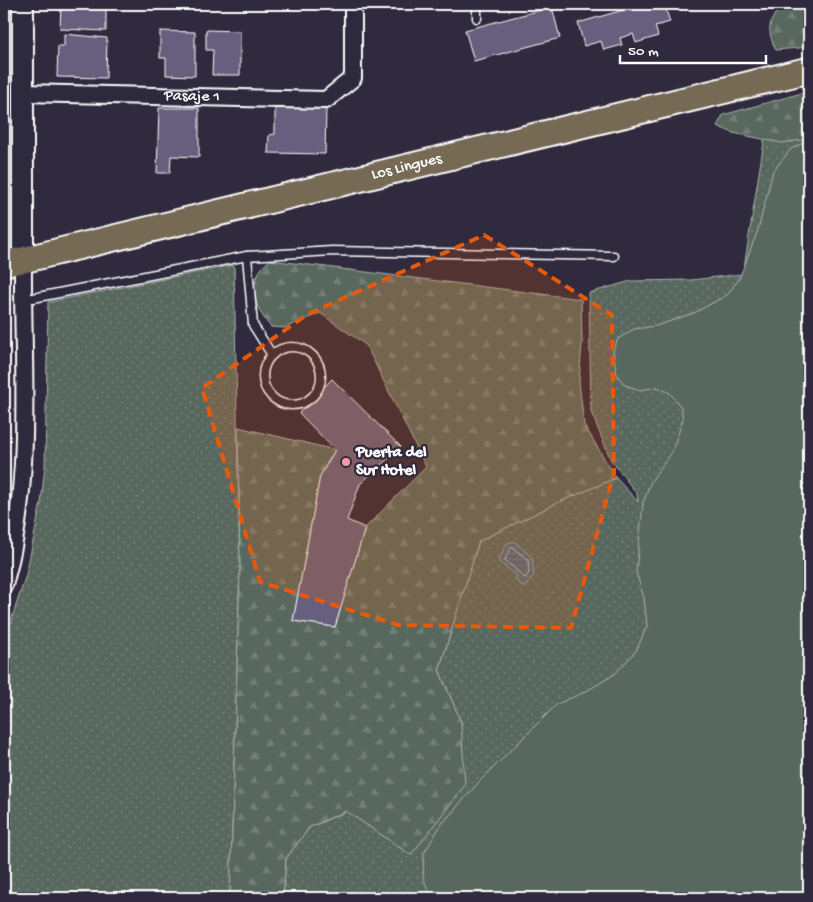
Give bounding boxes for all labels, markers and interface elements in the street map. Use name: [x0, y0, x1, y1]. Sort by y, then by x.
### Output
scale bar: [620, 32, 767, 64]
text: 50 m: [628, 43, 659, 61]
street label: Pasaje 1: [163, 87, 220, 107]
street label: Los Lingues: [370, 149, 445, 185]
place label: Puerta del Sur Hotel: [355, 444, 427, 481]
marker: Puerta del Sur Hotel: [340, 456, 352, 468]

